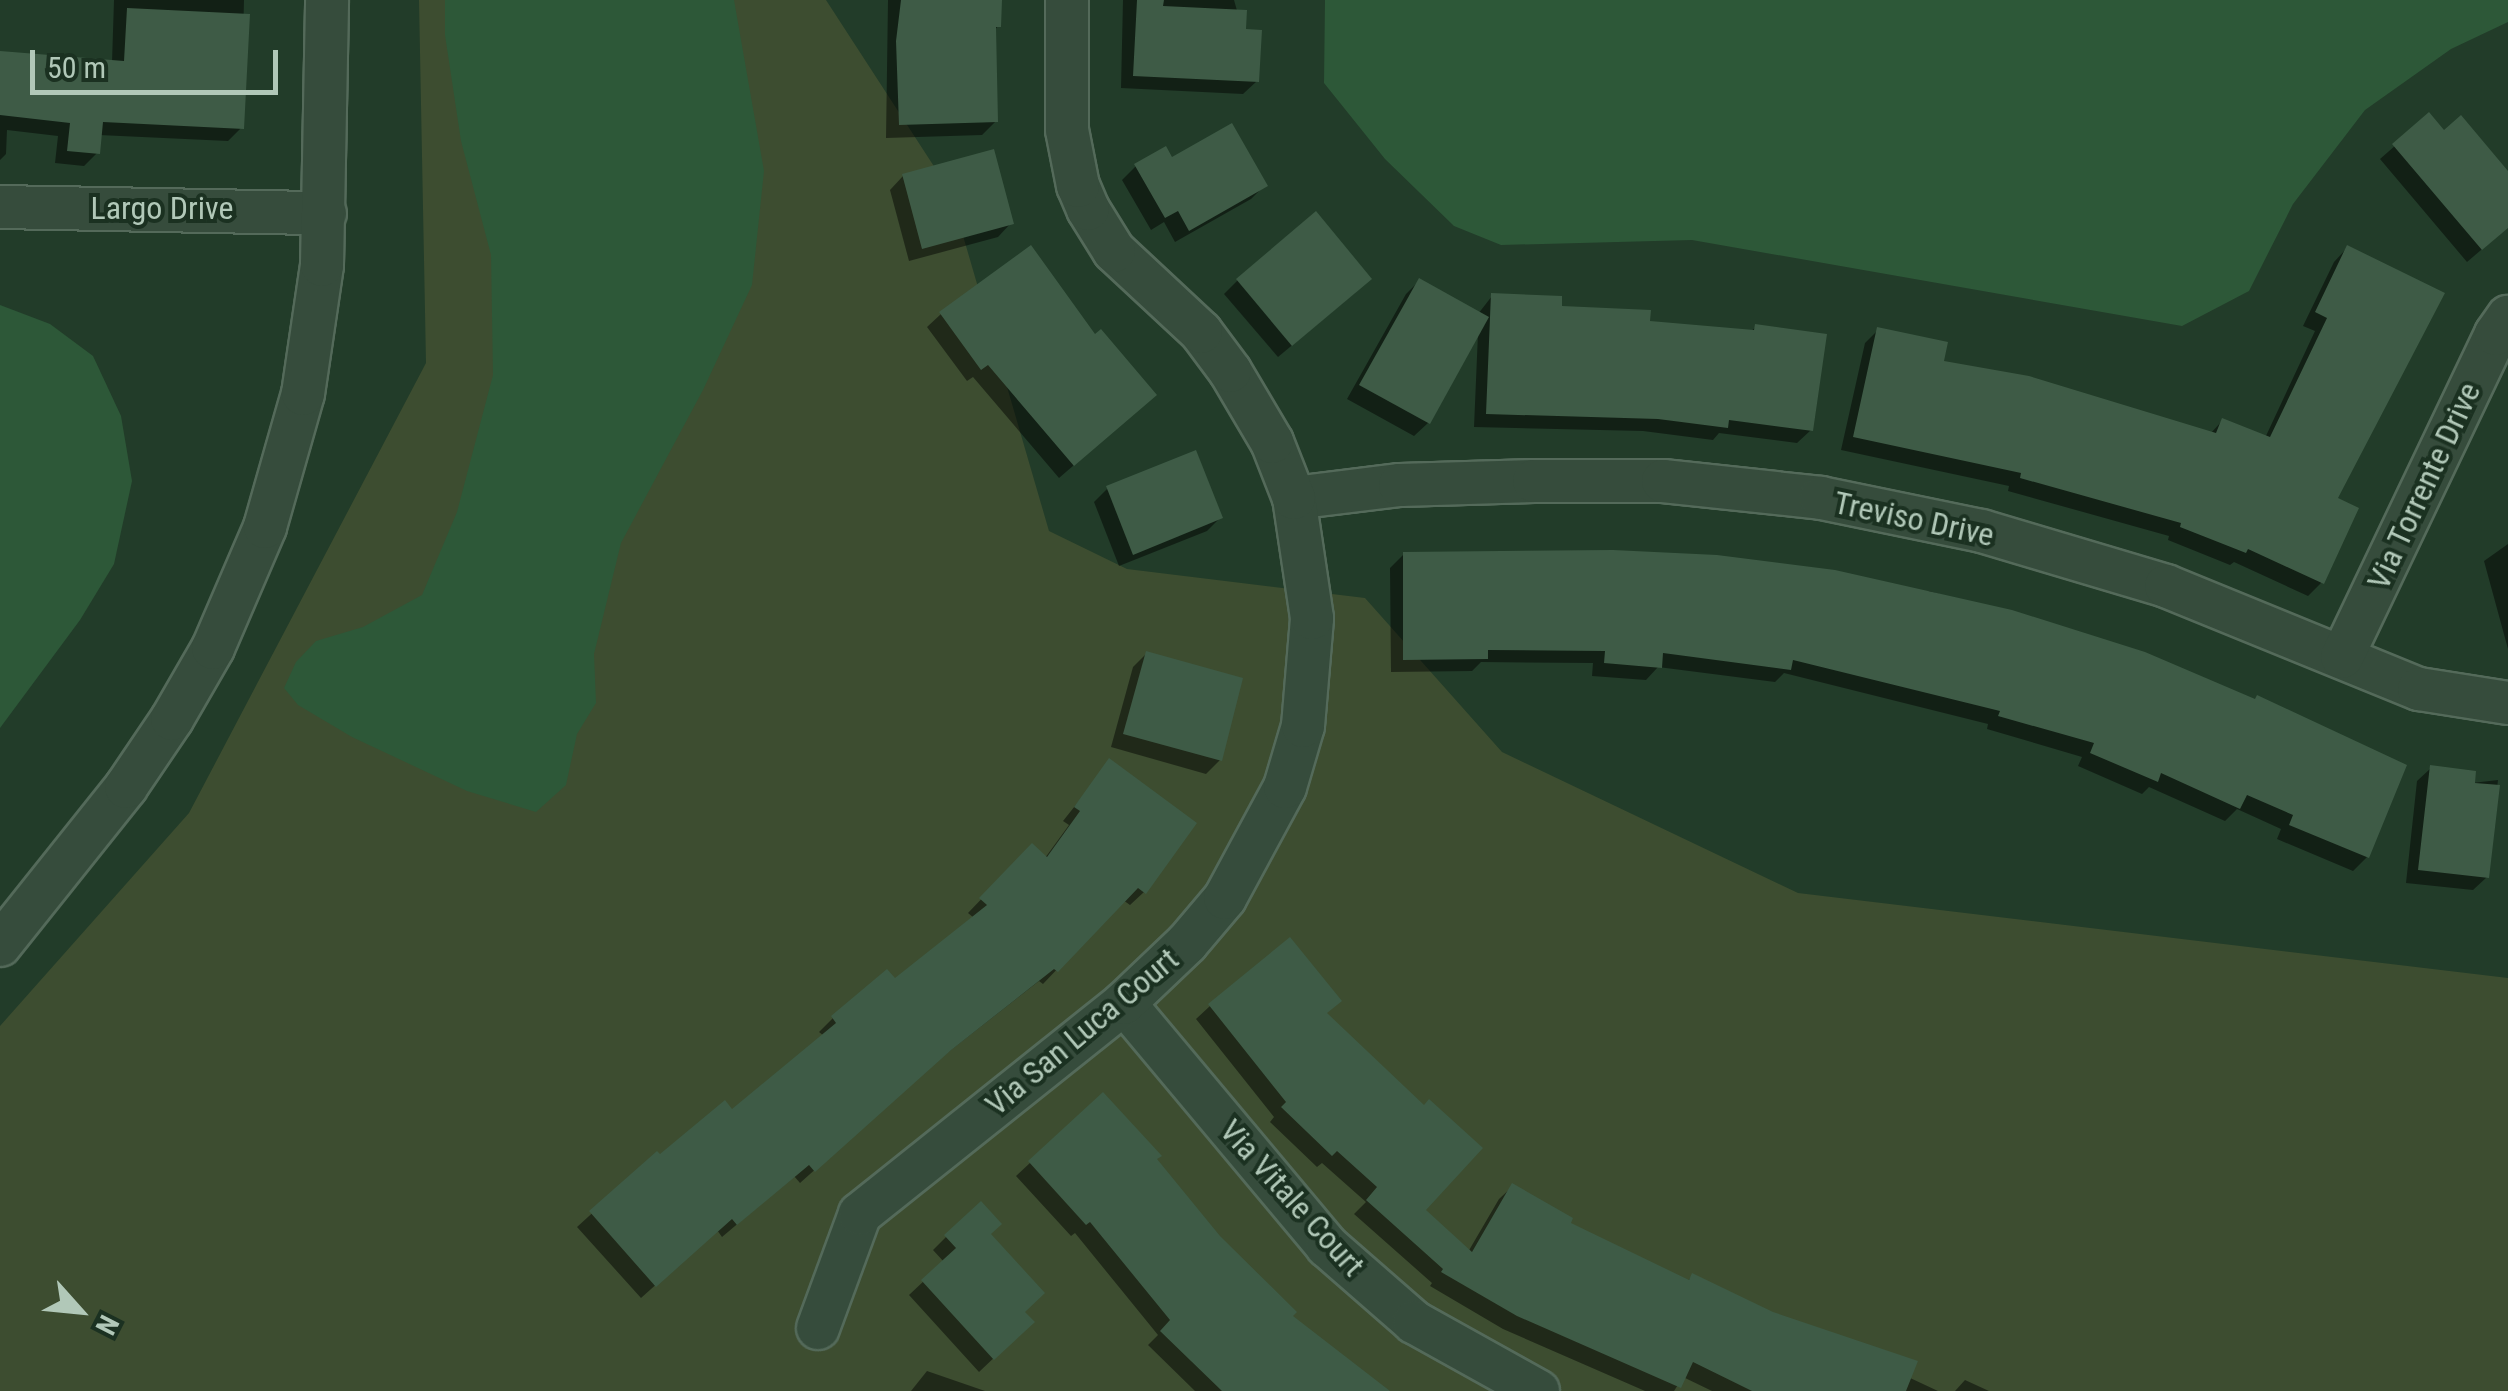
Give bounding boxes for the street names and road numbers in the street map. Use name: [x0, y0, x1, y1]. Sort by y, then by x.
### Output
street label: Largo Drive: [90, 189, 234, 227]
street label: Via Torrente Drive: [2359, 376, 2489, 596]
street label: Treviso Drive: [1830, 483, 1998, 555]
street label: Via San Luca Court: [978, 940, 1186, 1124]
street label: Via Vitale Court: [1212, 1112, 1372, 1284]

